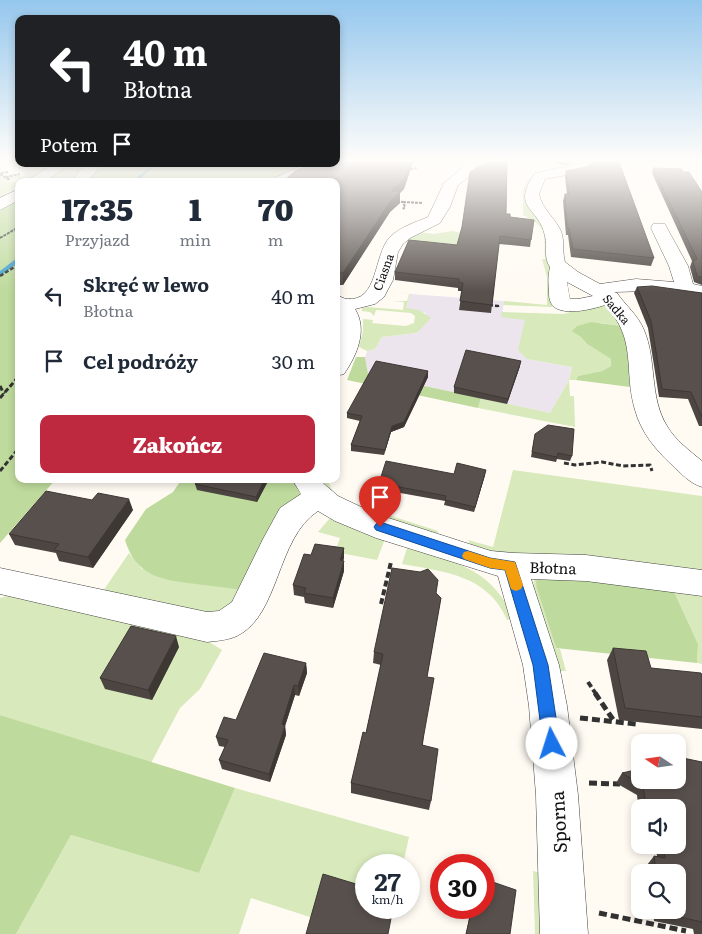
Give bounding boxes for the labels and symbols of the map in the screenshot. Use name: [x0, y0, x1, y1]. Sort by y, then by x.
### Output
street label: Ciasna: [368, 250, 398, 293]
street label: Sadka: [599, 290, 635, 328]
pin: [359, 476, 401, 527]
street label: Błotna: [529, 555, 578, 579]
position arrow: [525, 717, 577, 769]
north arrow: [631, 734, 686, 789]
street label: Sporna: [543, 790, 573, 854]
speed limit sign: 30: [430, 854, 495, 919]

